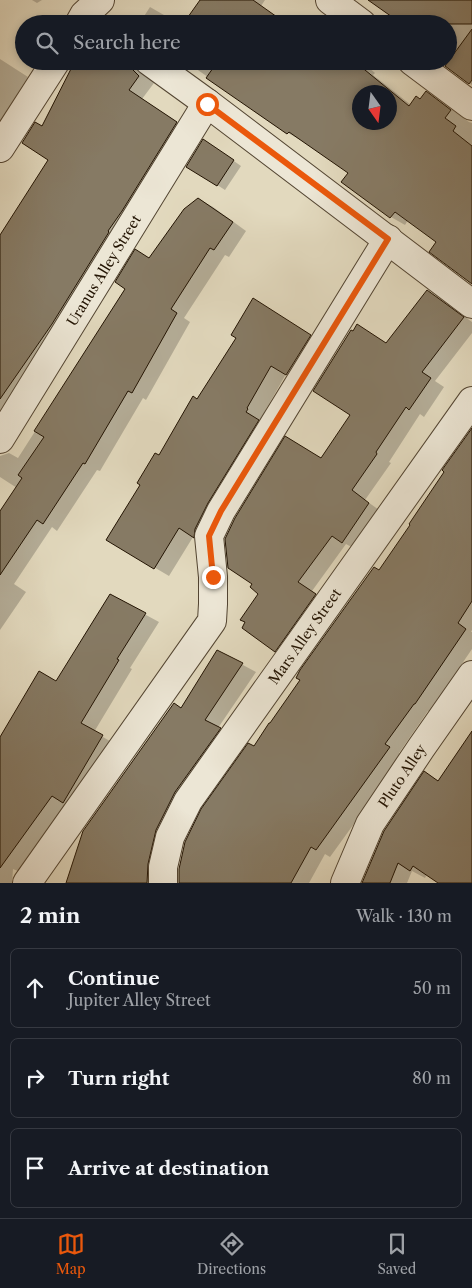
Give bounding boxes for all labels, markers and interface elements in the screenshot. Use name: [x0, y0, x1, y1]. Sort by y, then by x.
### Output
search box: [15, 15, 457, 70]
icon: search: [33, 29, 61, 57]
text: Search here: [73, 31, 181, 54]
north arrow: [352, 85, 397, 130]
route start: [196, 93, 219, 116]
street label: Uranus Alley Street: [63, 211, 145, 329]
route end: [202, 566, 225, 589]
street label: Mars Alley Street: [265, 585, 345, 688]
street label: Pluto Alley: [375, 740, 430, 811]
text: 2 min: [20, 903, 80, 928]
text: Walk · 130 m: [356, 906, 452, 926]
text: Continue: [68, 967, 160, 990]
icon: ahead: [21, 974, 49, 1002]
text: 50 m: [413, 978, 451, 998]
text: Jupiter Alley Street: [68, 990, 211, 1010]
icon: right: [21, 1064, 49, 1092]
text: Turn right: [68, 1067, 169, 1090]
text: 80 m: [412, 1068, 451, 1088]
icon: arrive: [21, 1154, 49, 1182]
text: Arrive at destination: [68, 1157, 269, 1180]
tab: Map: [56, 1230, 86, 1278]
tab: Directions: [197, 1230, 266, 1278]
tab: Saved: [377, 1230, 416, 1278]

